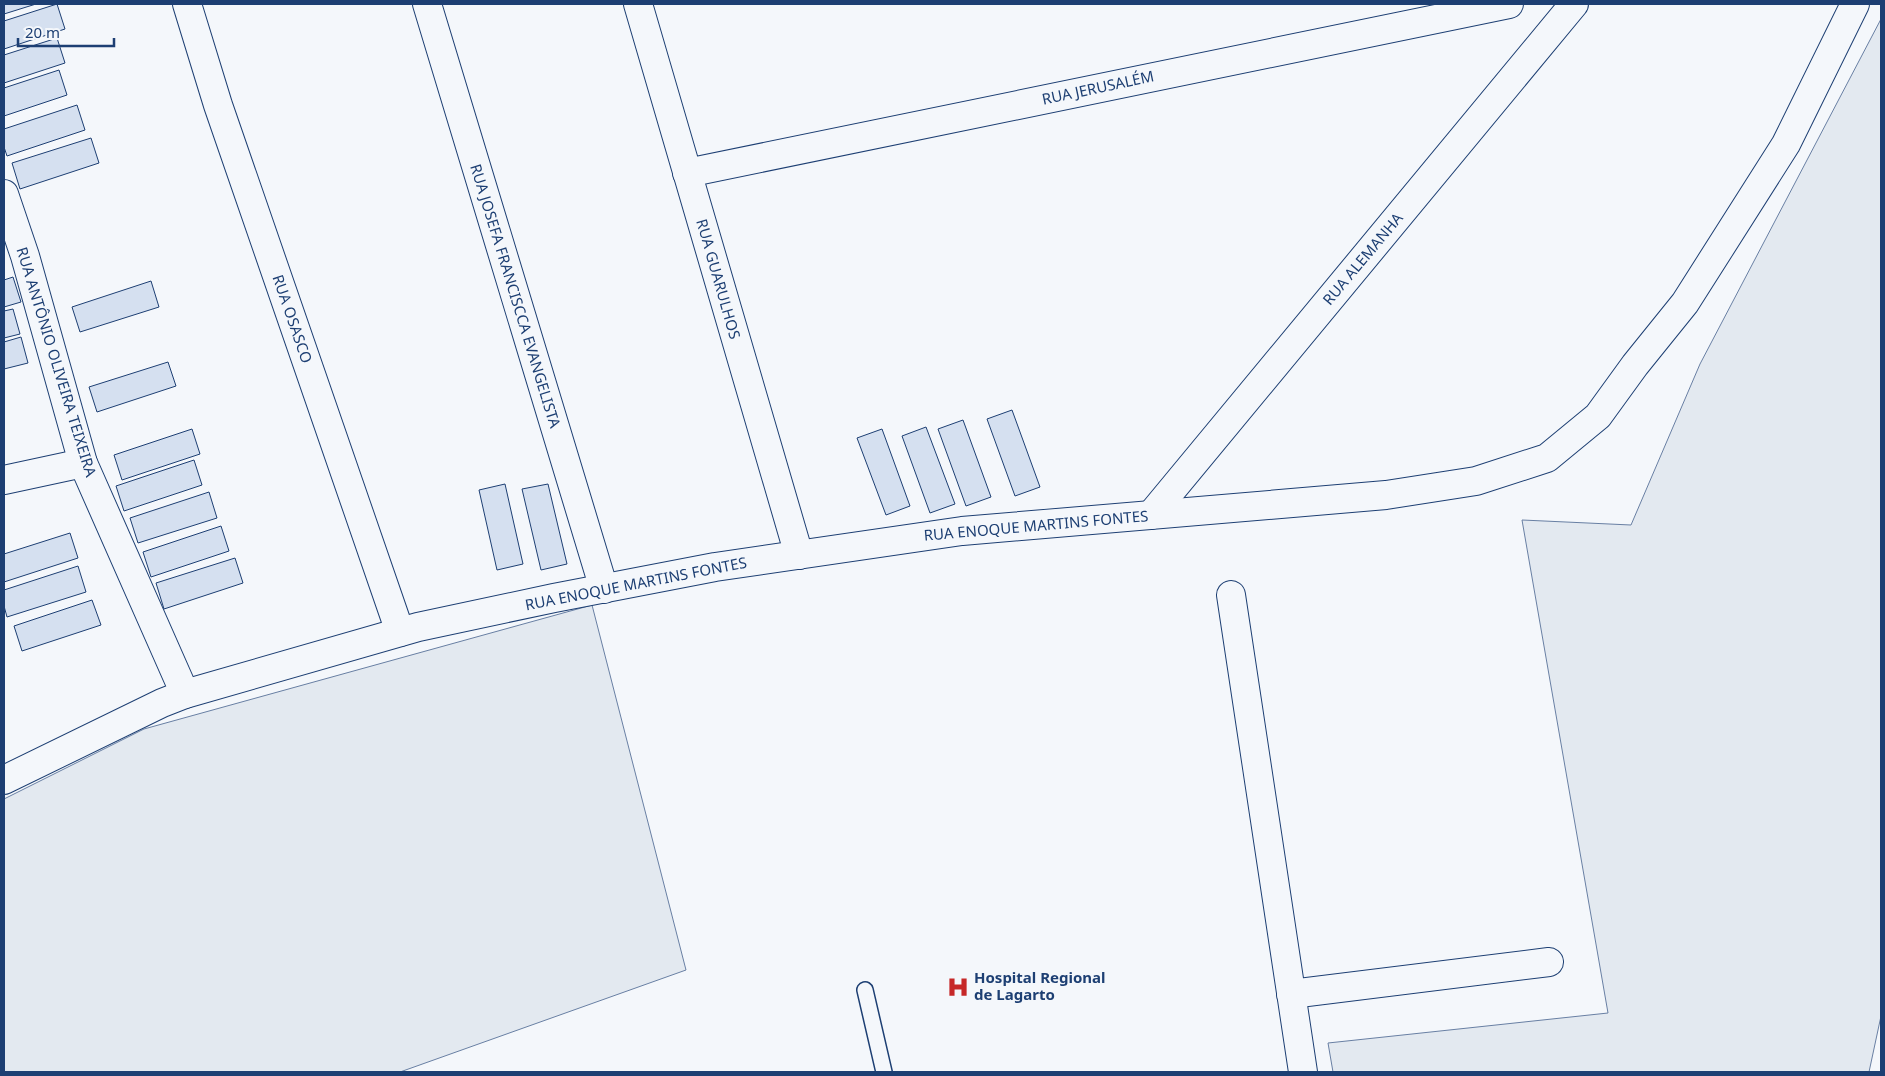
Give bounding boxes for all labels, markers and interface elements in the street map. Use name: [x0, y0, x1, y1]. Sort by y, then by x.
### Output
scale bar: [18, 15, 114, 47]
text: 20 m: [25, 22, 60, 42]
street label: RUA JERUSALÉM: [1040, 65, 1156, 109]
street label: RUA JOSEFA FRANCISCCA EVANGELISTA: [466, 161, 566, 431]
street label: RUA ALEMANHA: [1318, 208, 1407, 309]
street label: RUA GUARULHOS: [692, 216, 746, 341]
street label: RUA ANTÔNIO OLIVEIRA TEIXEIRA: [12, 244, 102, 479]
street label: RUA OSASCO: [268, 272, 317, 366]
street label: RUA ENOQUE MARTINS FONTES: [923, 505, 1149, 545]
street label: RUA ENOQUE MARTINS FONTES: [523, 552, 748, 614]
place label: Hospital Regional de Lagarto: [974, 967, 1106, 1004]
hospital icon: Hospital Regional de Lagarto: [945, 974, 971, 1000]

